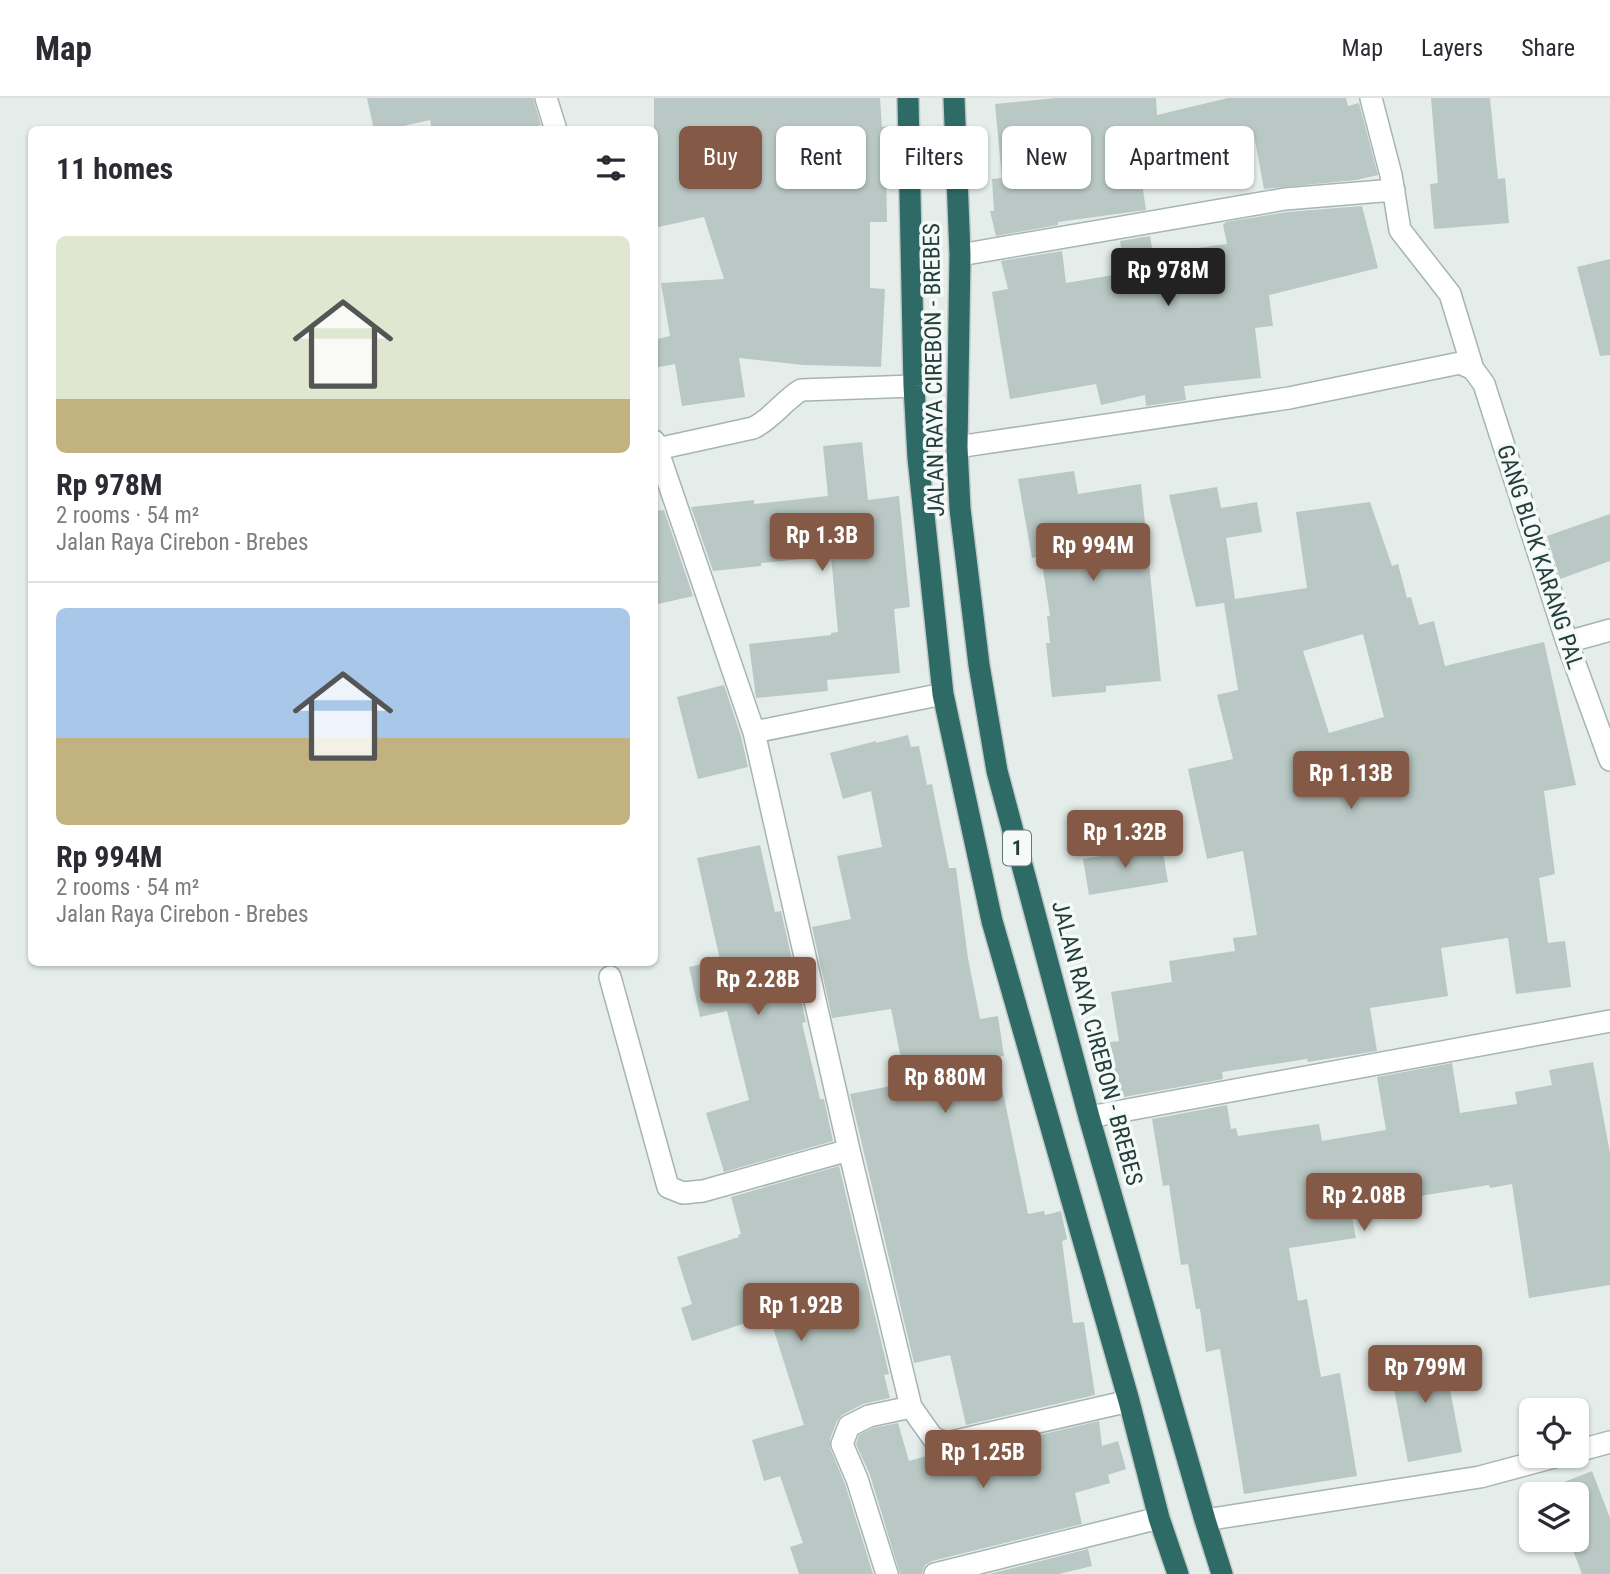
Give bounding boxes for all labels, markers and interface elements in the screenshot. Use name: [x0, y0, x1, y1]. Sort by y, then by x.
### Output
text: Map: [35, 29, 92, 68]
text: Map: [1342, 34, 1383, 62]
text: Layers: [1421, 34, 1483, 62]
text: Share: [1521, 34, 1575, 62]
chip: Buy: [679, 126, 762, 189]
chip: Rent: [776, 126, 866, 189]
chip: Filters: [880, 126, 988, 189]
chip: New: [1002, 126, 1091, 189]
chip: Apartment: [1105, 126, 1254, 189]
icon: filters: [592, 149, 630, 187]
text: 11 homes: [56, 151, 173, 186]
street label: JALAN RAYA CIREBON - BREBES: [918, 223, 950, 517]
pin: Rp 978M: [1103, 248, 1233, 308]
text: Rp 978M: [1127, 257, 1209, 284]
icon: home: [280, 281, 406, 407]
street label: GANG BLOK KARANG PAL: [1491, 441, 1589, 673]
text: Rp 978M: [56, 467, 163, 502]
text: 2 rooms · 54 m²: [56, 502, 199, 529]
pin: Rp 1.3B: [757, 514, 887, 573]
text: Rp 1.3B: [786, 522, 858, 549]
pin: Rp 994M: [1028, 524, 1158, 583]
text: Jalan Raya Cirebon - Brebes: [56, 529, 309, 556]
text: Rp 994M: [1052, 532, 1134, 559]
icon: home: [280, 653, 406, 779]
pin: Rp 1.13B: [1279, 752, 1423, 811]
text: Rp 1.13B: [1309, 760, 1393, 787]
pin: Rp 1.32B: [1053, 810, 1197, 870]
text: Rp 1.32B: [1083, 819, 1167, 846]
road number: 1: [1003, 830, 1031, 866]
text: Rp 994M: [56, 839, 163, 874]
text: 2 rooms · 54 m²: [56, 874, 199, 901]
street label: JALAN RAYA CIREBON - BREBES: [1046, 898, 1148, 1188]
text: Jalan Raya Cirebon - Brebes: [56, 901, 309, 928]
pin: Rp 2.28B: [686, 958, 830, 1017]
text: Rp 2.28B: [716, 966, 800, 993]
pin: Rp 880M: [880, 1056, 1010, 1115]
text: Rp 880M: [904, 1064, 986, 1091]
pin: Rp 2.08B: [1292, 1174, 1436, 1233]
text: Rp 2.08B: [1322, 1182, 1406, 1209]
pin: Rp 1.92B: [729, 1284, 873, 1343]
text: Rp 1.92B: [759, 1292, 843, 1319]
pin: Rp 799M: [1360, 1346, 1490, 1405]
text: Rp 799M: [1384, 1354, 1466, 1381]
map controls: [1519, 1398, 1589, 1552]
button: locate: [1519, 1398, 1589, 1468]
pin: Rp 1.25B: [911, 1430, 1055, 1490]
text: Rp 1.25B: [941, 1439, 1025, 1466]
button: layers: [1519, 1482, 1589, 1552]

